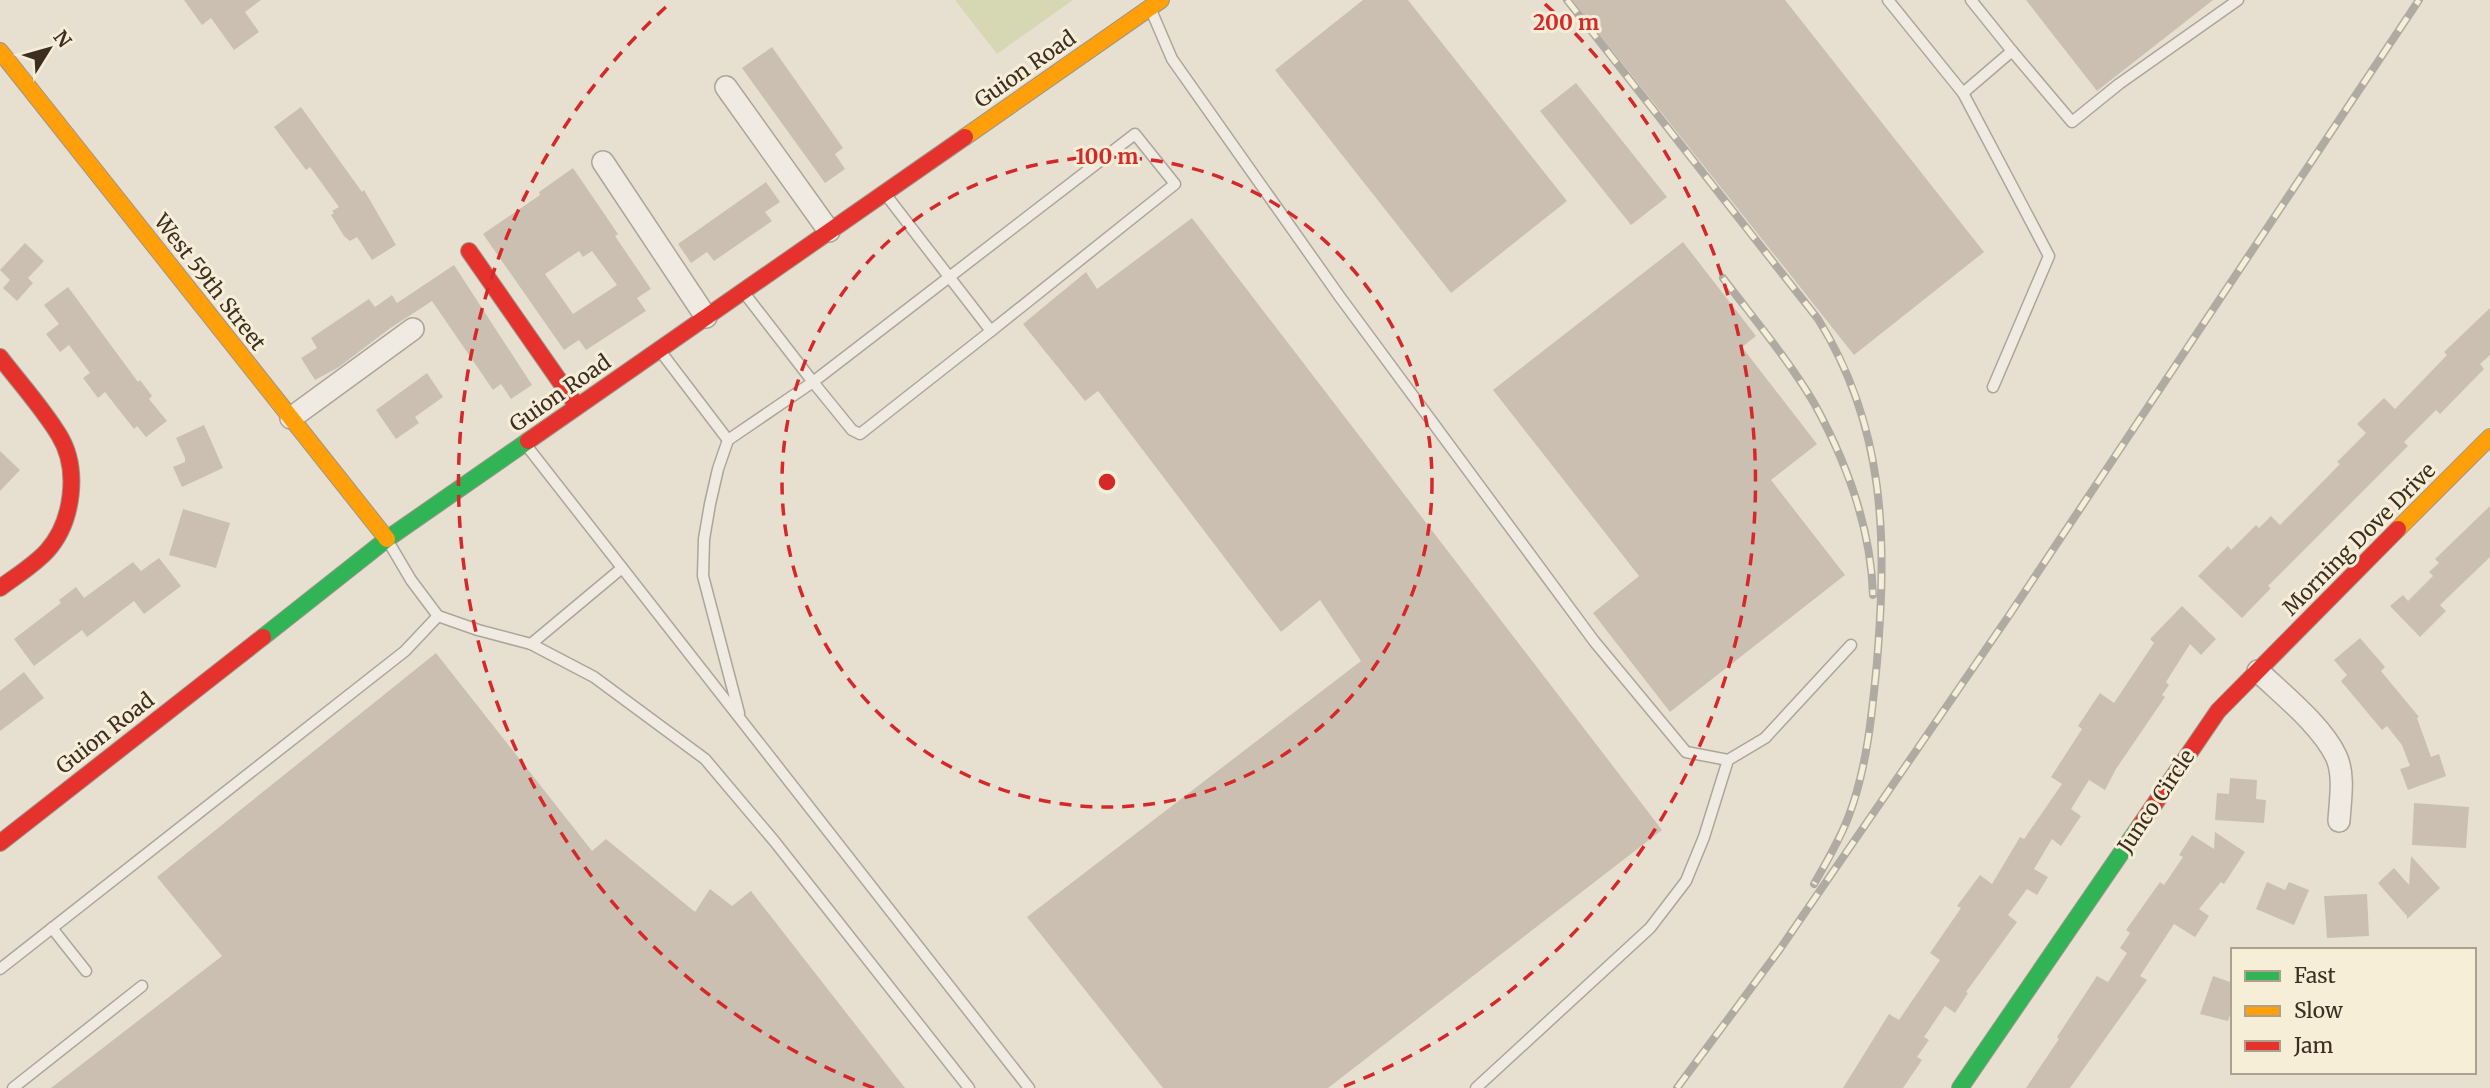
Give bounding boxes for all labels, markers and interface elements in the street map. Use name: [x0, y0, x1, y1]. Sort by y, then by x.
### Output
text: 200 m: [1533, 9, 1599, 36]
north arrow: [14, 14, 84, 84]
street label: Guion Road: [969, 24, 1081, 114]
text: N: [48, 26, 77, 52]
text: 100 m: [1076, 143, 1138, 170]
street label: West 59th Street: [148, 208, 272, 356]
street label: Guion Road: [504, 348, 616, 438]
street label: Morning Dove Drive: [2277, 457, 2441, 621]
centre of rings: [1095, 470, 1119, 494]
street label: Guion Road: [51, 686, 160, 780]
street label: Junco Circle: [2111, 744, 2200, 859]
legend: [2231, 948, 2476, 1074]
text: Fast: [2294, 962, 2336, 989]
text: Slow: [2294, 997, 2343, 1024]
text: Jam: [2293, 1032, 2333, 1059]

